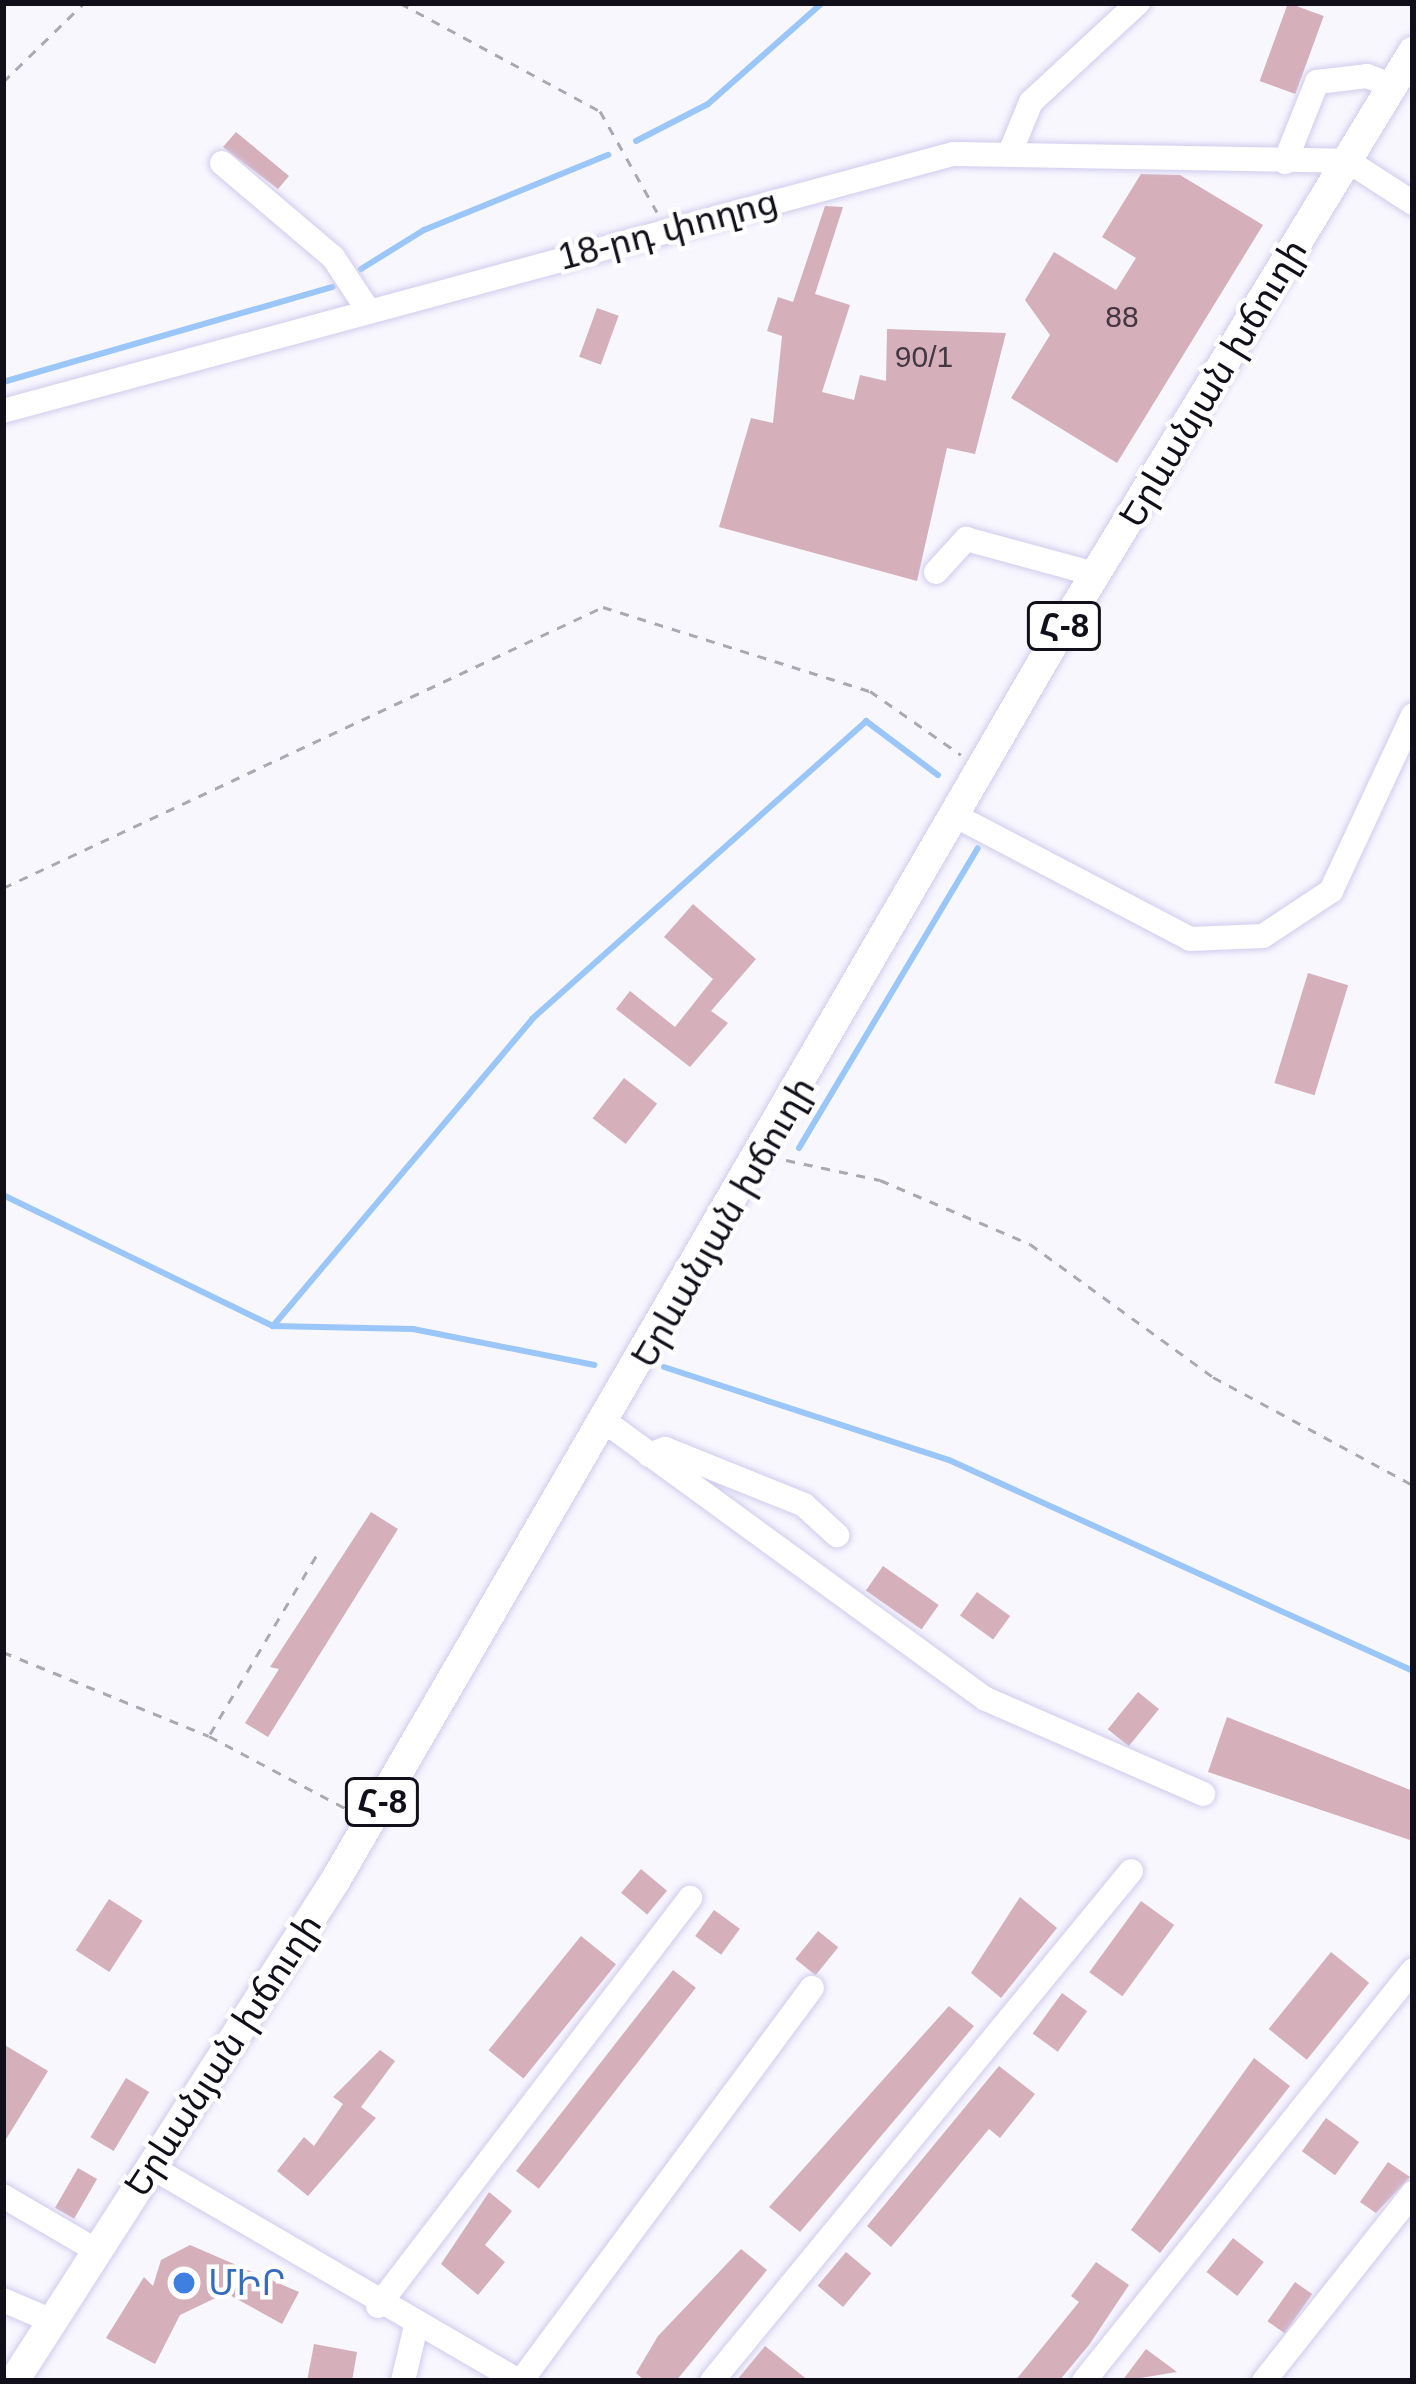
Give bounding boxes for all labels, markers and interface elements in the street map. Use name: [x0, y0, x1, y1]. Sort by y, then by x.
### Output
street label: 18-րդ փողոց: [554, 179, 782, 279]
street label: Երևանյան խճուղի: [1110, 231, 1316, 535]
house number: 88: [1105, 299, 1139, 335]
house number: 90/1: [895, 339, 953, 375]
road number: Հ-8: [1025, 599, 1103, 653]
street label: Երևանյան խճուղի: [622, 1069, 824, 1375]
road number: Հ-8: [343, 1775, 421, 1829]
street label: Երևանյան խճուղի: [115, 1905, 331, 2205]
place label: ՄԻՐ: [208, 2261, 286, 2305]
marker: ՄԻՐ: [171, 2270, 197, 2296]

